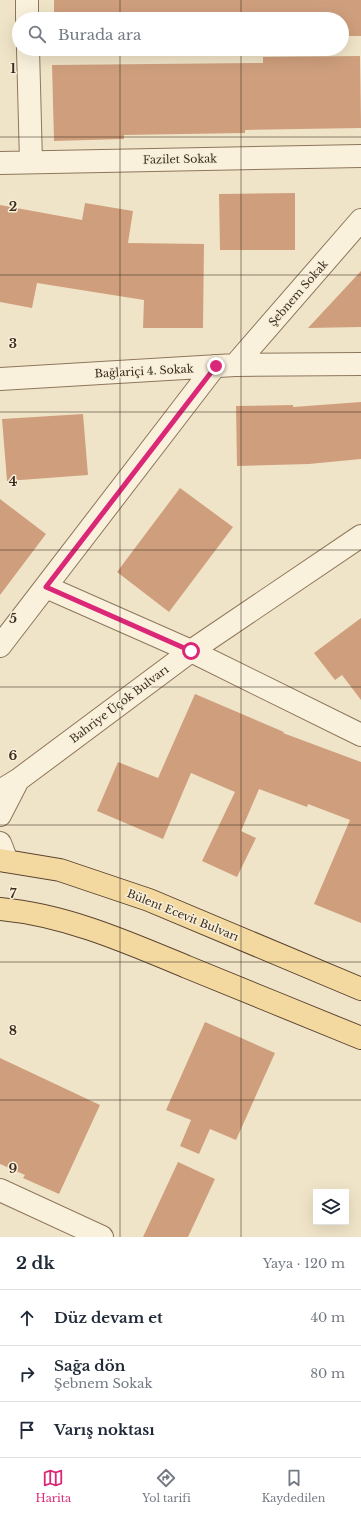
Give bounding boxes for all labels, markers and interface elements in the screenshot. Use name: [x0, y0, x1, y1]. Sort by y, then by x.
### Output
search box: [12, 12, 349, 56]
icon: search: [26, 23, 48, 45]
text: Burada ara: [58, 25, 141, 44]
text: 1: [10, 60, 16, 77]
street label: Fazilet Sokak: [143, 151, 217, 167]
text: 2: [9, 198, 17, 215]
street label: Şebnem Sokak: [265, 257, 331, 329]
text: 3: [9, 335, 17, 352]
route end: [207, 357, 225, 375]
street label: Bağlariçi 4. Sokak: [94, 361, 194, 381]
text: 4: [9, 473, 18, 490]
text: 5: [9, 610, 17, 627]
route start: [182, 642, 200, 660]
street label: Bahriye Üçok Bulvarı: [67, 662, 171, 746]
text: 6: [9, 747, 18, 764]
text: 7: [10, 885, 17, 902]
street label: Bülent Ecevit Bulvarı: [125, 886, 241, 944]
text: 8: [9, 1022, 17, 1039]
text: 9: [9, 1160, 18, 1177]
map controls: [313, 1189, 349, 1225]
button: layers: [313, 1189, 349, 1225]
text: 2 dk: [16, 1253, 55, 1274]
text: Yaya · 120 m: [263, 1255, 345, 1272]
icon: ahead: [16, 1307, 38, 1329]
text: Düz devam et: [54, 1308, 163, 1327]
text: 40 m: [310, 1309, 345, 1326]
text: Sağa dön: [54, 1356, 126, 1375]
icon: right: [16, 1363, 38, 1385]
text: 80 m: [310, 1365, 345, 1382]
text: Şebnem Sokak: [54, 1375, 153, 1392]
icon: arrive: [16, 1419, 38, 1441]
text: Varış noktası: [54, 1420, 155, 1439]
tab: Harita: [36, 1467, 71, 1505]
tab: Yol tarifi: [142, 1467, 191, 1505]
tab: Kaydedilen: [262, 1467, 325, 1505]

